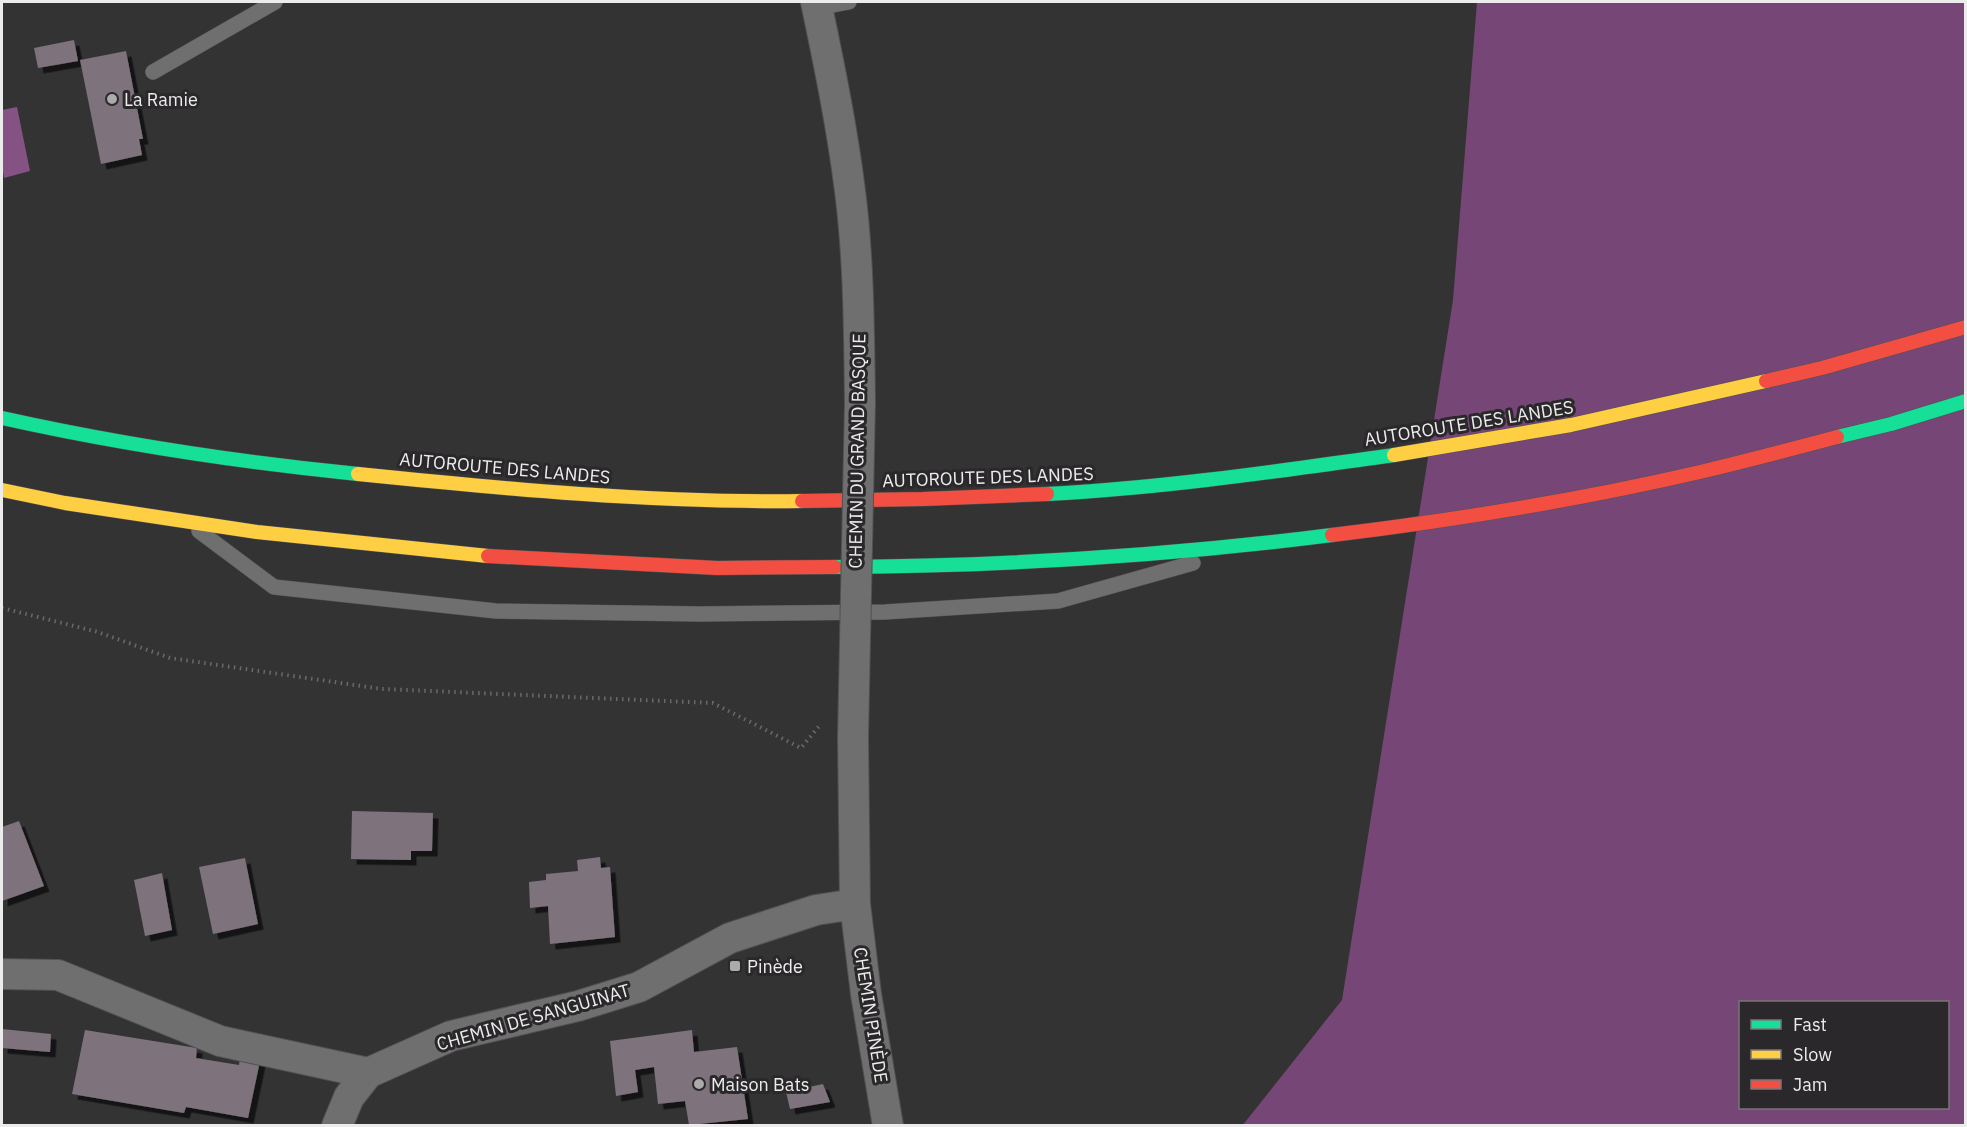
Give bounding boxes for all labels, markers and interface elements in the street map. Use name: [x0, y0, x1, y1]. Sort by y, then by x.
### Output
place label: La Ramie: [124, 88, 198, 111]
marker: La Ramie: [105, 92, 119, 106]
street label: CHEMIN DU GRAND BASQUE: [843, 333, 871, 569]
street label: AUTOROUTE DES LANDES: [1363, 395, 1575, 451]
street label: AUTOROUTE DES LANDES: [399, 447, 611, 489]
street label: AUTOROUTE DES LANDES: [882, 462, 1094, 492]
street label: CHEMIN PINÈDE: [849, 945, 893, 1085]
place label: Pinède: [747, 955, 803, 978]
marker: Pinède: [728, 959, 742, 973]
street label: CHEMIN DE SANGUINAT: [434, 978, 632, 1056]
legend: [1739, 1001, 1949, 1109]
text: Fast: [1793, 1013, 1827, 1036]
text: Slow: [1793, 1043, 1832, 1066]
place label: Maison Bats: [711, 1073, 810, 1096]
text: Jam: [1793, 1073, 1828, 1096]
marker: Maison Bats: [692, 1077, 706, 1091]

